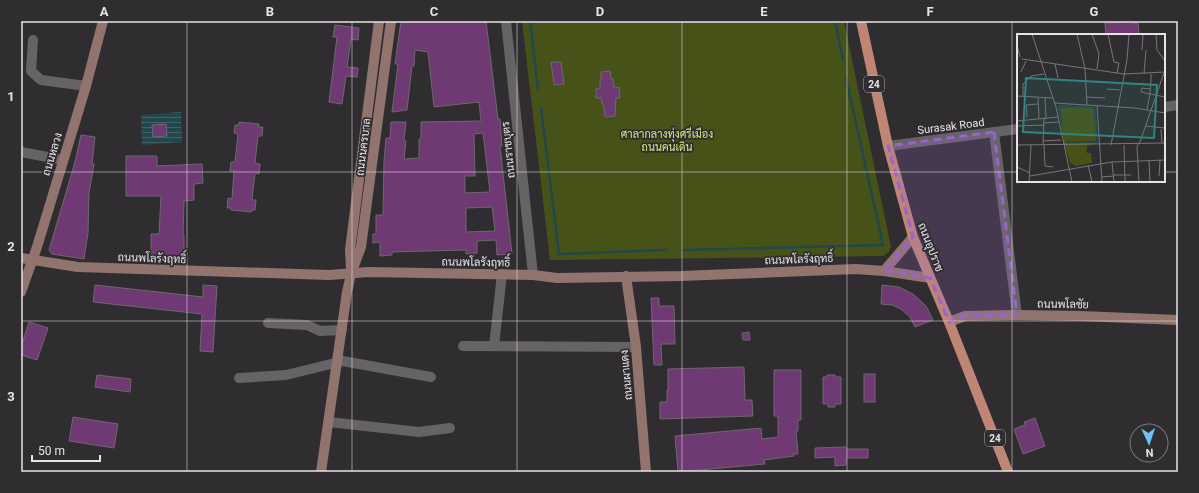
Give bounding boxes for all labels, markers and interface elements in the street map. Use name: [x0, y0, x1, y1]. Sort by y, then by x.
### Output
text: A: [100, 4, 109, 19]
text: B: [266, 4, 274, 19]
text: C: [430, 4, 439, 19]
text: D: [596, 4, 604, 19]
text: E: [760, 4, 768, 19]
text: F: [926, 4, 934, 19]
text: G: [1090, 4, 1099, 19]
inset map: [1017, 34, 1165, 182]
road number: 24: [864, 76, 884, 92]
text: 1: [7, 89, 15, 104]
street label: Surasak Road: [917, 116, 985, 137]
street label: ถนนนครบาล: [353, 117, 373, 177]
street label: ถนนราชบุตร: [499, 121, 520, 179]
park label: ศาลากลางทุ่งศรีเมือง ถนนคนเดิน: [621, 126, 713, 154]
street label: ถนนหลวง: [40, 131, 65, 177]
street label: ถนนอุปราช: [913, 221, 946, 275]
text: 2: [7, 239, 15, 254]
street label: ถนนพโลรังฤทธิ์: [117, 245, 187, 266]
street label: ถนนพโลรังฤทธิ์: [764, 246, 834, 267]
street label: ถนนพโลรังฤทธิ์: [441, 250, 511, 270]
street label: ถนนพโลชัย: [1037, 296, 1089, 311]
street label: ถนนผาแดง: [618, 349, 635, 401]
text: 3: [7, 389, 15, 404]
north arrow: [1129, 423, 1169, 463]
road number: 24: [985, 430, 1005, 446]
scale bar: [32, 437, 100, 463]
text: 50 m: [38, 444, 65, 458]
text: N: [1145, 446, 1154, 459]

